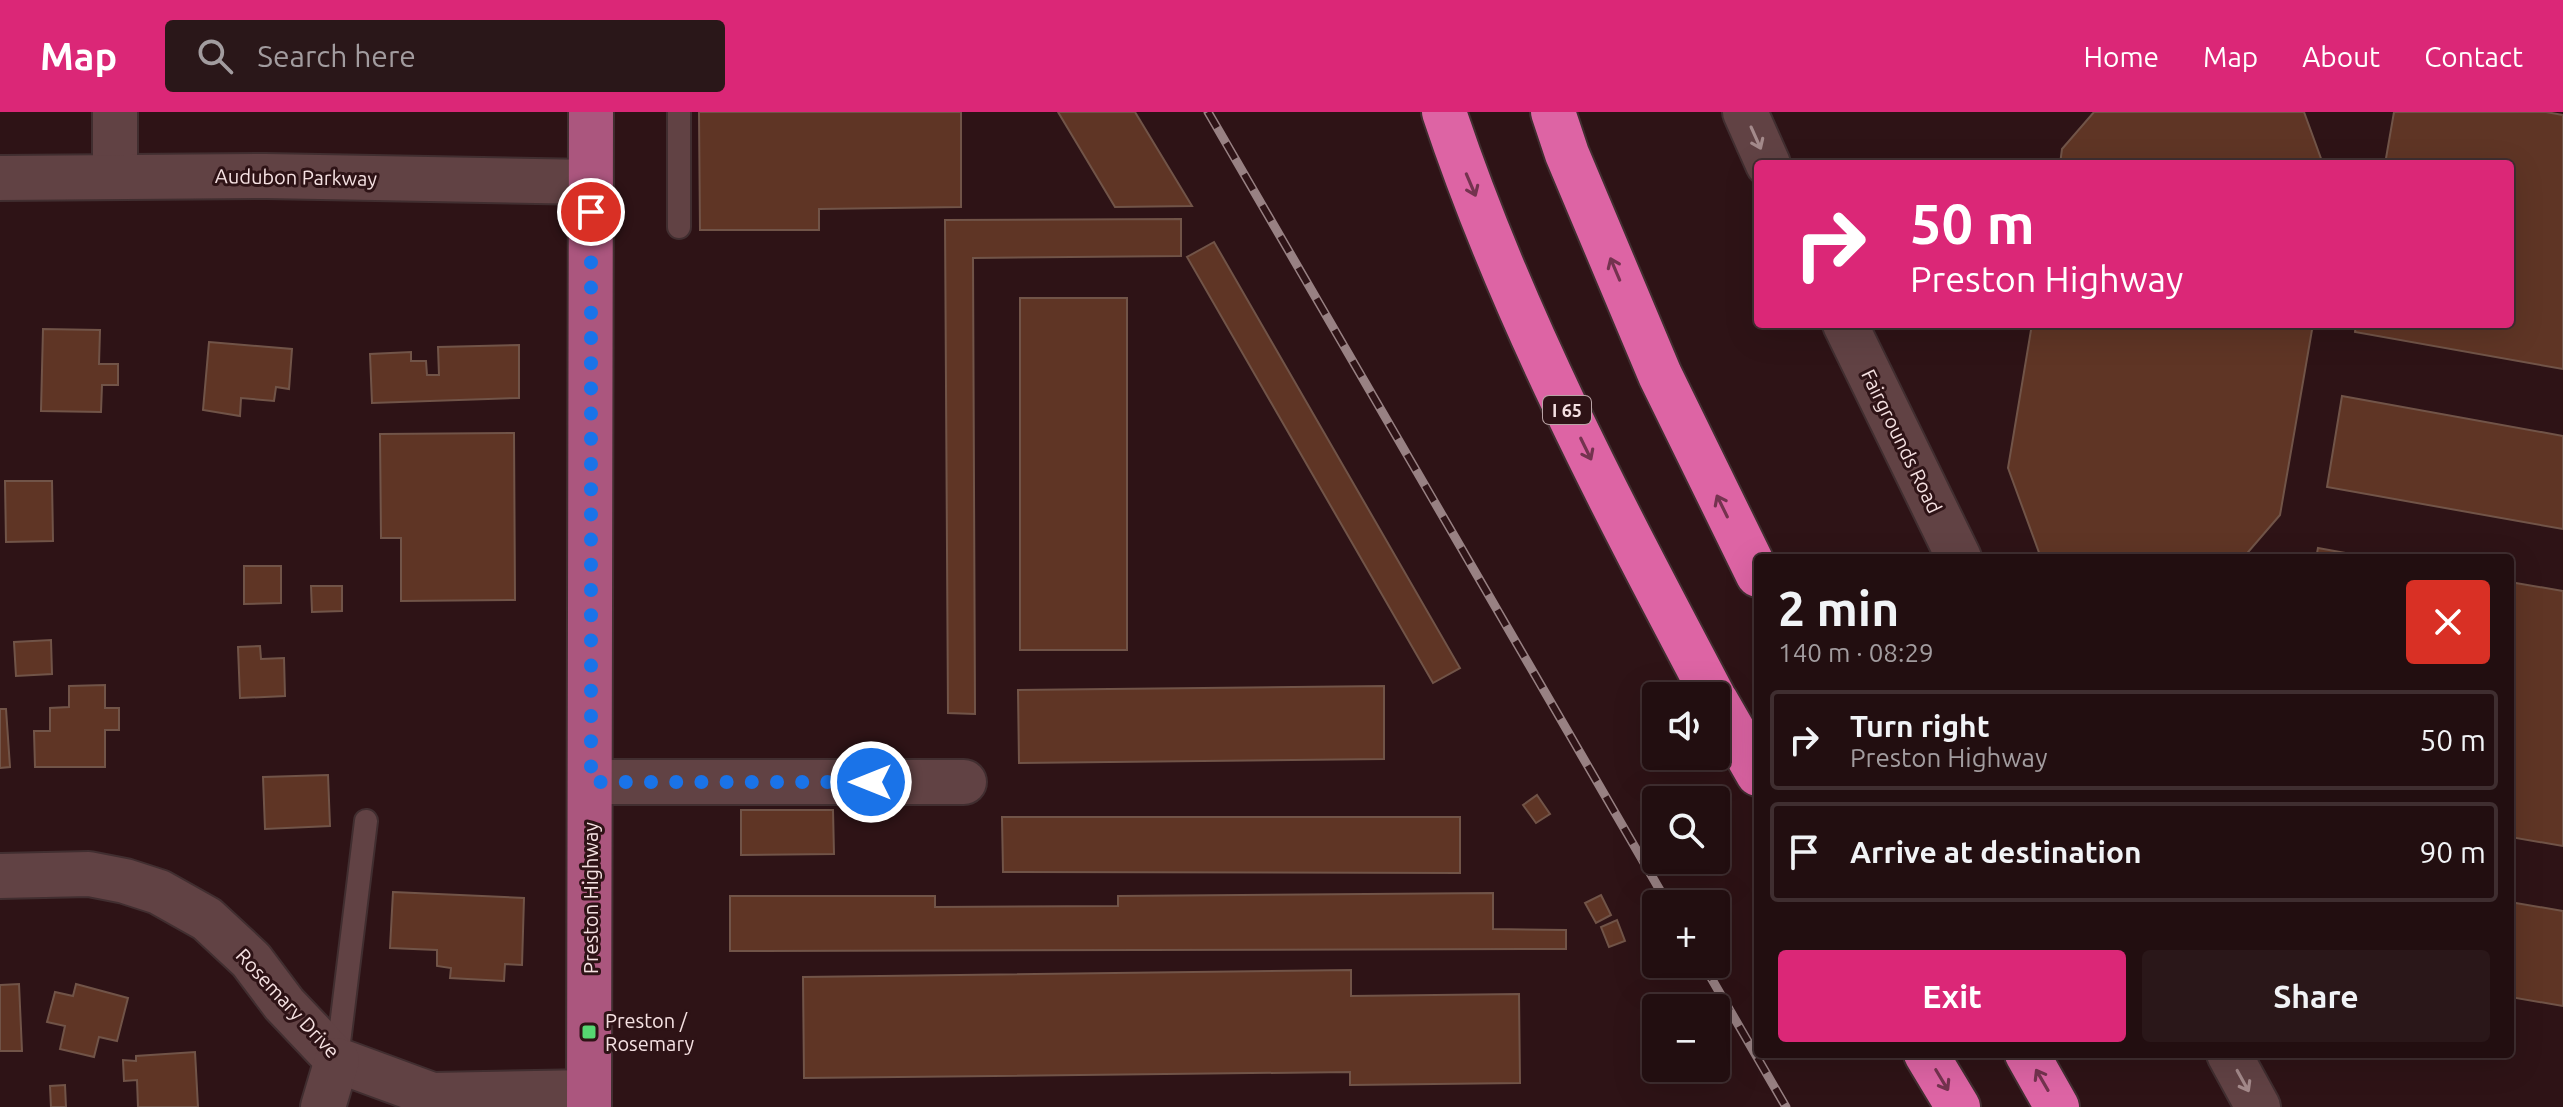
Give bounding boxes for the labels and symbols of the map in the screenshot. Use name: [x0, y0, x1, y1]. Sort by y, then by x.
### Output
one-way arrow: [1750, 125, 1765, 150]
street label: Audubon Parkway: [215, 164, 378, 190]
one-way arrow: [1464, 172, 1479, 197]
pin: [557, 178, 625, 246]
one-way arrow: [1607, 257, 1622, 282]
street label: Fairgrounds Road: [1857, 365, 1947, 517]
road number: I 65: [1543, 396, 1591, 424]
one-way arrow: [1579, 437, 1594, 461]
one-way arrow: [1714, 494, 1729, 518]
position arrow: [829, 740, 913, 824]
street label: Preston Highway: [579, 822, 602, 974]
street label: Rosemary Drive: [232, 944, 344, 1062]
place label: Preston / Rosemary: [605, 1009, 694, 1055]
marker: Preston / Rosemary: [580, 1023, 598, 1041]
one-way arrow: [2236, 1068, 2251, 1092]
one-way arrow: [1934, 1069, 1950, 1091]
one-way arrow: [2034, 1069, 2049, 1093]

